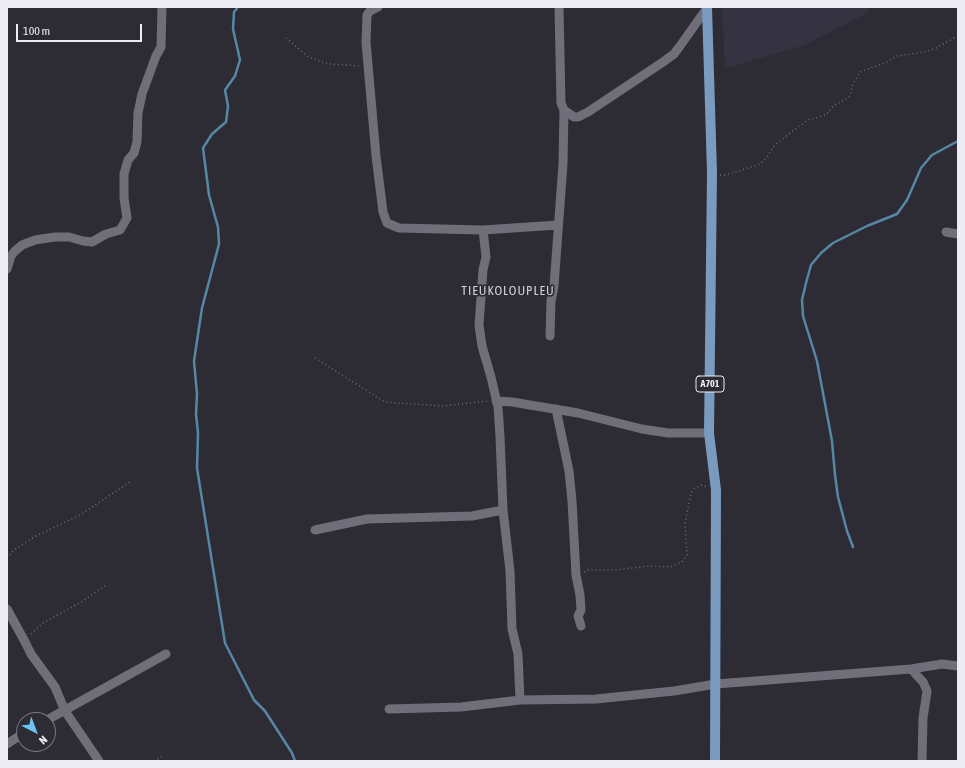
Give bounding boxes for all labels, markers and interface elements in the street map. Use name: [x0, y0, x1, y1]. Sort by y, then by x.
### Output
scale bar: [18, 16, 144, 42]
text: 100 m: [23, 24, 50, 38]
district label: TIEUKOLOUPLEU: [461, 283, 555, 299]
road number: A701: [696, 376, 724, 392]
north arrow: [16, 712, 56, 752]
text: N: [37, 734, 50, 747]

